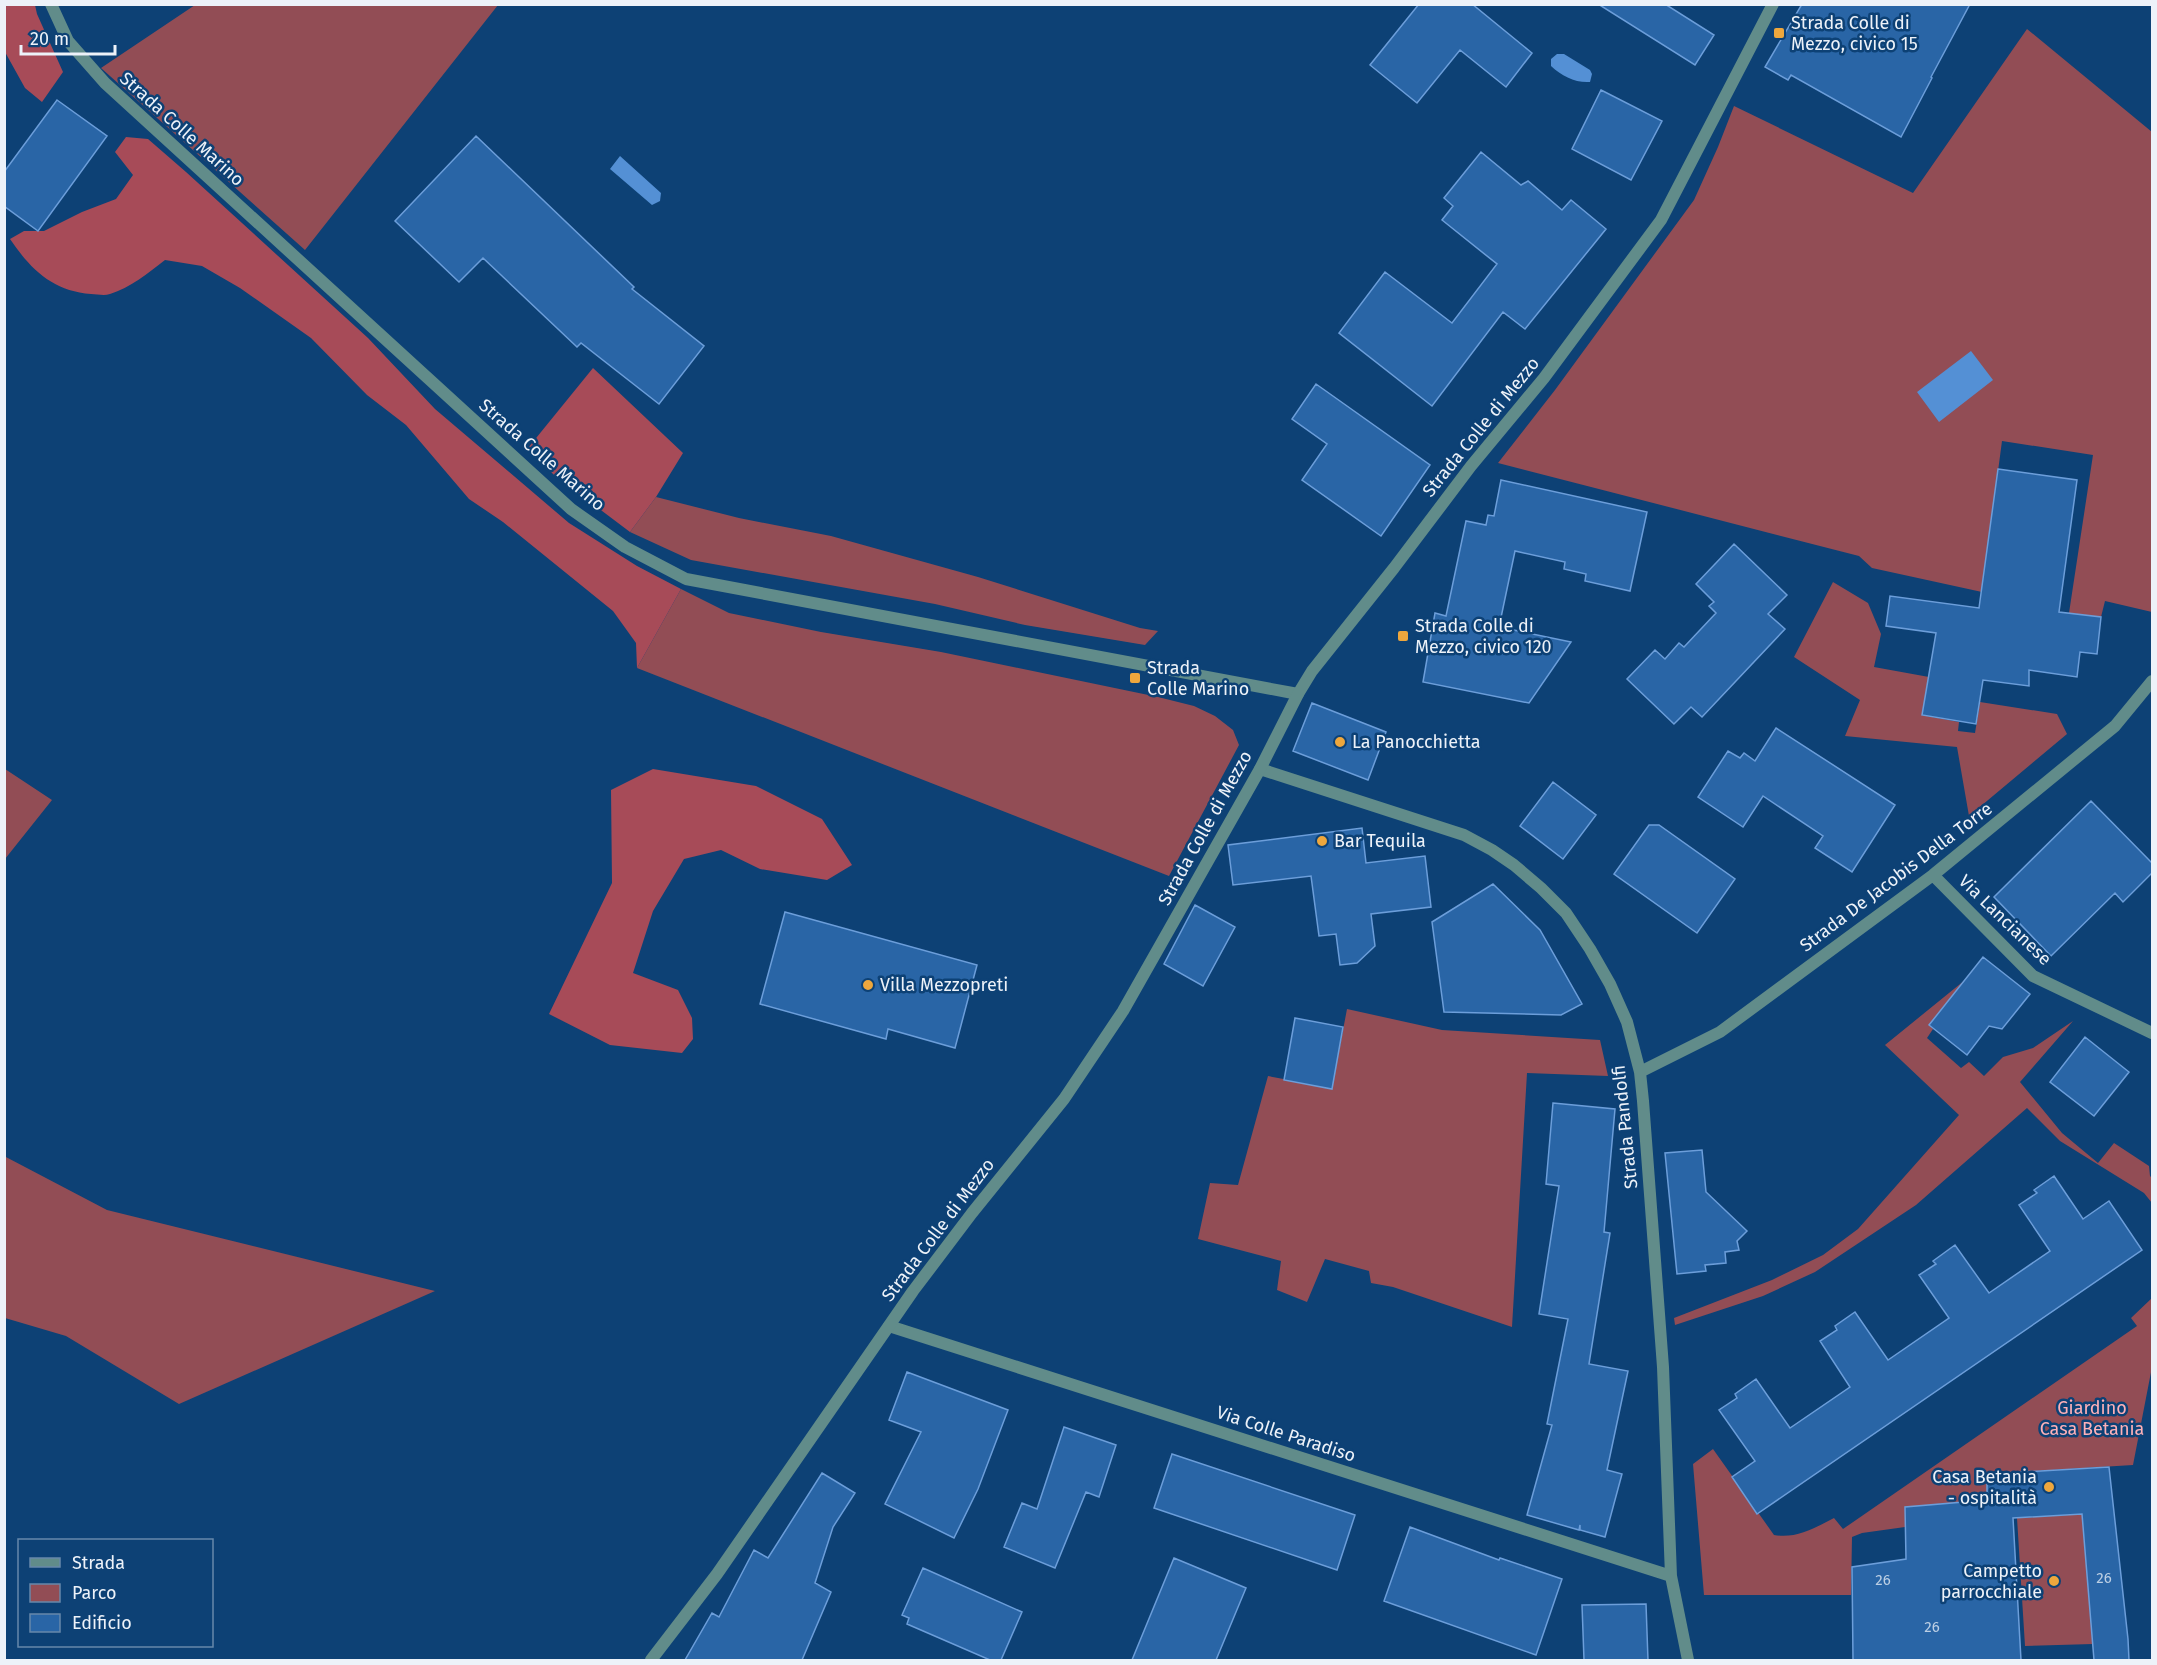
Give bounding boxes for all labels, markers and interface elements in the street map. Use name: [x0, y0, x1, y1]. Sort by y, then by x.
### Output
place label: Strada Colle di Mezzo, civico 15: [1791, 12, 1918, 55]
scale bar: [21, 18, 116, 56]
marker: Strada Colle di Mezzo, civico 15: [1772, 26, 1786, 40]
text: 20 m: [30, 28, 69, 50]
street label: Strada Colle Marino: [115, 67, 249, 191]
street label: Strada Colle di Mezzo: [1418, 353, 1544, 501]
street label: Strada Colle Marino: [474, 394, 610, 516]
place label: Strada Colle di Mezzo, civico 120: [1415, 615, 1552, 658]
marker: Strada Colle di Mezzo, civico 120: [1396, 629, 1410, 643]
place label: Strada Colle Marino: [1147, 657, 1249, 700]
marker: Strada Colle Marino: [1128, 671, 1142, 685]
place label: La Panocchietta: [1352, 731, 1481, 753]
marker: La Panocchietta: [1333, 735, 1347, 749]
street label: Strada Colle di Mezzo: [1153, 747, 1257, 909]
street label: Strada De Jacobis Della Torre: [1795, 797, 1997, 957]
place label: Bar Tequila: [1334, 830, 1426, 852]
marker: Bar Tequila: [1315, 834, 1329, 848]
street label: Via Lancianese: [1954, 870, 2056, 970]
place label: Villa Mezzopreti: [880, 974, 1008, 996]
marker: Villa Mezzopreti: [861, 978, 875, 992]
street label: Strada Pandolfi: [1608, 1064, 1642, 1190]
street label: Strada Colle di Mezzo: [877, 1154, 999, 1306]
park label: Giardino Casa Betania: [2040, 1397, 2144, 1440]
street label: Via Colle Paradiso: [1214, 1401, 1358, 1467]
place label: Casa Betania - ospitalità: [1932, 1466, 2037, 1509]
marker: Casa Betania - ospitalità: [2042, 1480, 2056, 1494]
legend: [18, 1539, 213, 1647]
text: Strada: [72, 1552, 125, 1574]
place label: Campetto parrocchiale: [1941, 1560, 2042, 1603]
house number: 26: [2096, 1569, 2112, 1587]
house number: 26: [1875, 1571, 1891, 1589]
marker: Campetto parrocchiale: [2047, 1574, 2061, 1588]
text: Parco: [72, 1582, 116, 1604]
text: Edificio: [72, 1612, 132, 1634]
house number: 26: [1924, 1618, 1940, 1636]

